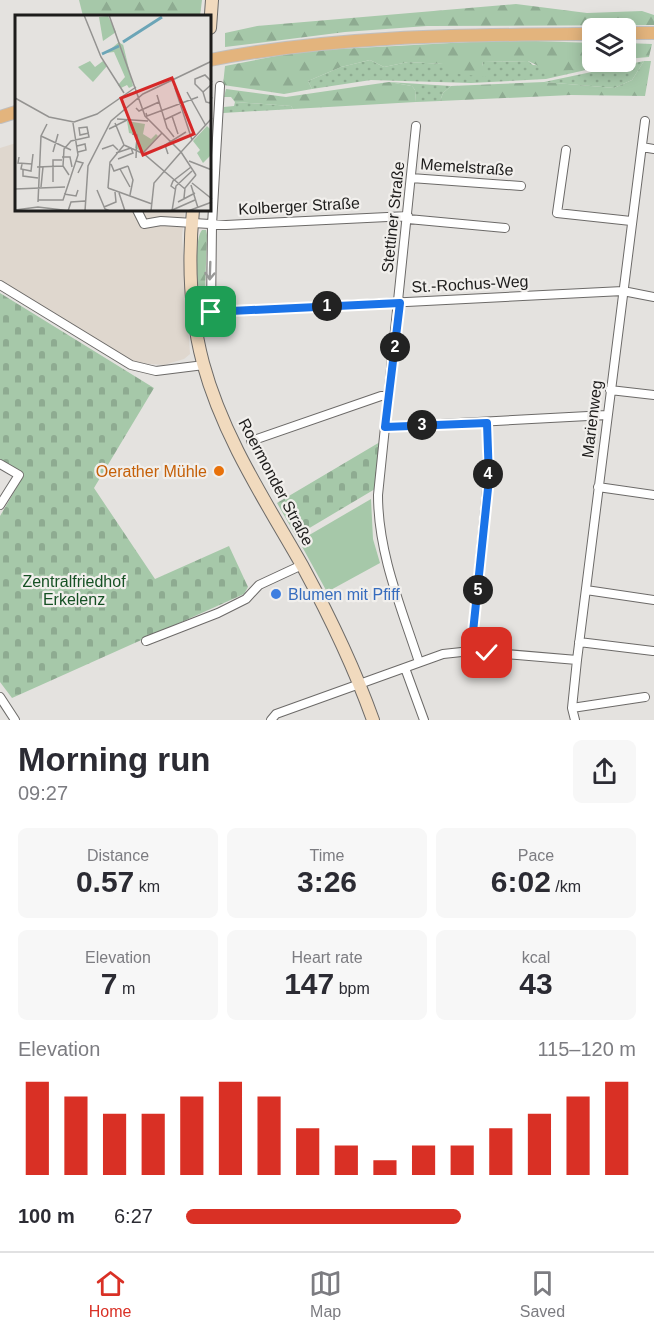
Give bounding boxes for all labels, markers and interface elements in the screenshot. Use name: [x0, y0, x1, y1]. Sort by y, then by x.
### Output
inset map: [15, 15, 212, 212]
map controls: [582, 18, 636, 72]
button: layers: [582, 18, 636, 72]
street label: Memelstraße: [420, 155, 514, 179]
street label: Stettiner Straße: [379, 160, 407, 274]
street label: Kolberger Straße: [238, 194, 360, 218]
one-way arrow: [205, 261, 216, 281]
street label: St.-Rochus-Weg: [411, 272, 529, 296]
pin: [185, 286, 236, 337]
pin: 1: [312, 291, 342, 321]
icon: arrive: [194, 295, 227, 328]
text: 1: [323, 297, 331, 314]
pin: 2: [380, 332, 410, 362]
text: 2: [391, 338, 399, 355]
street label: Marienweg: [579, 379, 605, 459]
pin: 3: [407, 410, 437, 440]
street label: Roermonder Straße: [235, 416, 317, 549]
text: 3: [418, 416, 426, 433]
pin: 4: [473, 459, 503, 489]
place label: Oerather Mühle: [96, 463, 207, 480]
marker: Oerather Mühle: [212, 464, 226, 478]
text: 4: [484, 465, 492, 482]
park label: Zentralfriedhof Erkelenz: [22, 573, 126, 608]
pin: 5: [463, 575, 493, 605]
text: 5: [474, 581, 482, 598]
place label: Blumen mit Pfiff: [288, 586, 400, 603]
marker: Blumen mit Pfiff: [269, 587, 283, 601]
pin: [461, 627, 512, 678]
icon: check: [470, 636, 503, 669]
button: share: [573, 740, 636, 803]
text: Morning run: [18, 741, 210, 778]
text: 09:27: [18, 782, 68, 804]
text: Distance: [87, 847, 149, 864]
text: Time: [310, 847, 344, 864]
text: Pace: [518, 847, 554, 864]
text: 0.57: [76, 865, 134, 898]
text: 3:26: [297, 865, 357, 898]
text: 6:02: [491, 865, 551, 898]
text: km: [134, 878, 160, 895]
text: /km: [551, 878, 581, 895]
text: Elevation: [85, 949, 151, 966]
text: Heart rate: [291, 949, 363, 966]
text: kcal: [522, 949, 550, 966]
text: 7: [101, 967, 117, 1000]
text: 147: [284, 967, 334, 1000]
text: 43: [519, 967, 553, 1000]
text: m: [117, 980, 135, 997]
text: bpm: [334, 980, 370, 997]
text: Elevation: [18, 1038, 100, 1060]
text: 115–120 m: [537, 1038, 636, 1060]
text: 100 m: [18, 1205, 75, 1227]
text: 6:27: [114, 1205, 153, 1227]
tab: Home: [89, 1267, 132, 1321]
tab: Map: [309, 1267, 342, 1321]
tab: Saved: [520, 1267, 565, 1321]

